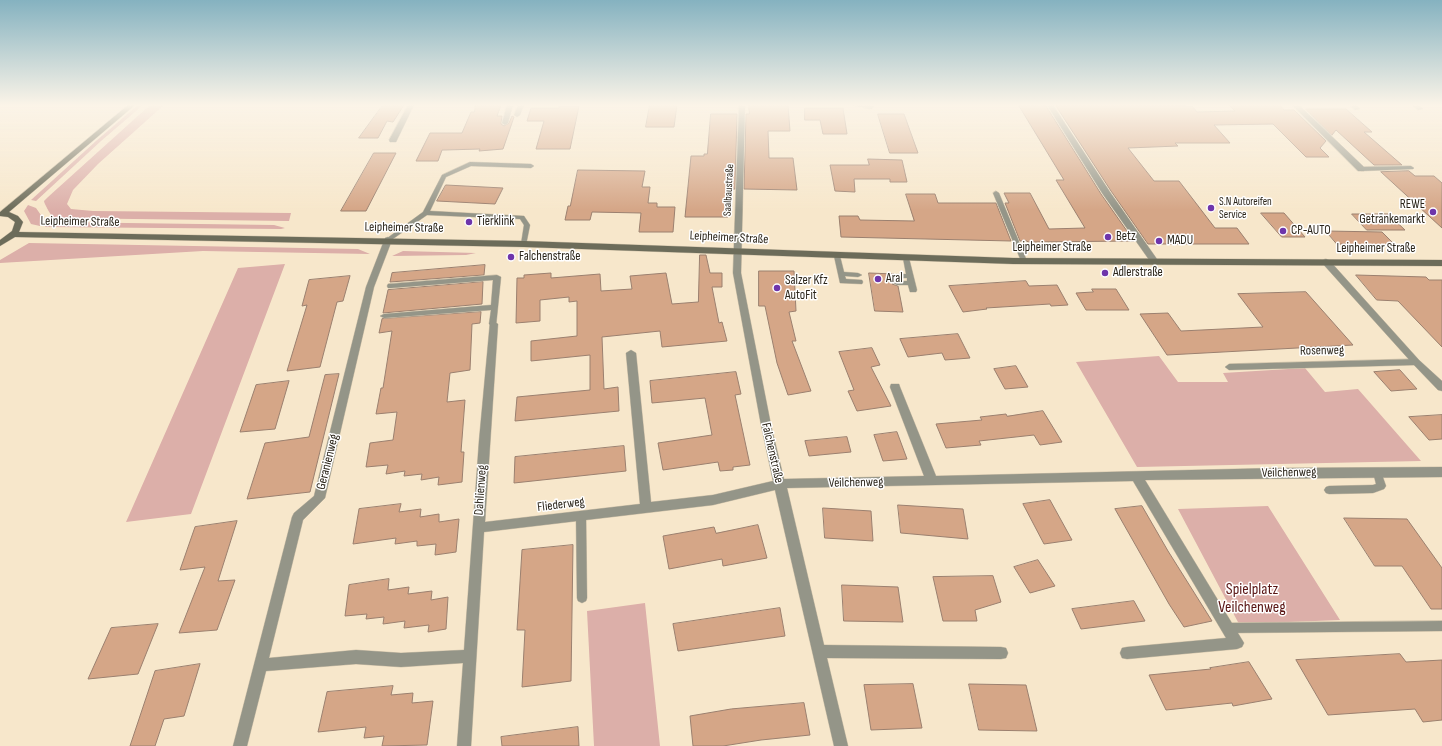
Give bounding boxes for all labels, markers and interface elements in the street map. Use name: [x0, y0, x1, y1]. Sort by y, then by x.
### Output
street label: Saalbaustraße: [721, 164, 737, 216]
place label: S.N Autoreifen Service: [1219, 195, 1272, 221]
place label: REWE Getränkemarkt: [1359, 197, 1425, 228]
marker: S.N Autoreifen Service: [1206, 203, 1216, 213]
marker: REWE Getränkemarkt: [1428, 207, 1438, 217]
street label: Leipheimer Straße: [40, 214, 120, 230]
place label: Tierklink: [477, 214, 514, 230]
marker: Tierklink: [464, 217, 474, 227]
street label: Leipheimer Straße: [364, 220, 444, 236]
place label: CP-AUTO: [1291, 223, 1331, 239]
marker: CP-AUTO: [1278, 226, 1288, 236]
street label: Leipheimer Straße: [689, 228, 769, 248]
place label: Betz: [1116, 229, 1136, 245]
marker: Betz: [1103, 232, 1113, 242]
place label: MADU: [1167, 233, 1193, 249]
marker: MADU: [1154, 236, 1164, 246]
street label: Leipheimer Straße: [1012, 240, 1092, 256]
street label: Leipheimer Straße: [1336, 241, 1416, 257]
place label: Falchenstraße: [519, 249, 581, 265]
marker: Falchenstraße: [506, 252, 516, 262]
place label: Adlerstraße: [1113, 265, 1163, 281]
marker: Adlerstraße: [1100, 268, 1110, 278]
place label: Aral: [886, 271, 903, 287]
place label: Salzer Kfz AutoFit: [785, 273, 828, 304]
marker: Aral: [873, 274, 883, 284]
marker: Salzer Kfz AutoFit: [772, 283, 782, 293]
street label: Rosenweg: [1300, 343, 1344, 359]
street label: Falchenstraße: [757, 421, 787, 485]
street label: Geranienweg: [314, 433, 342, 491]
street label: Dahlienweg: [471, 464, 491, 516]
street label: Veilchenweg: [1262, 465, 1316, 481]
street label: Veilchenweg: [829, 475, 883, 491]
street label: Fliederweg: [536, 494, 586, 516]
park label: Spielplatz Veilchenweg: [1218, 580, 1286, 618]

